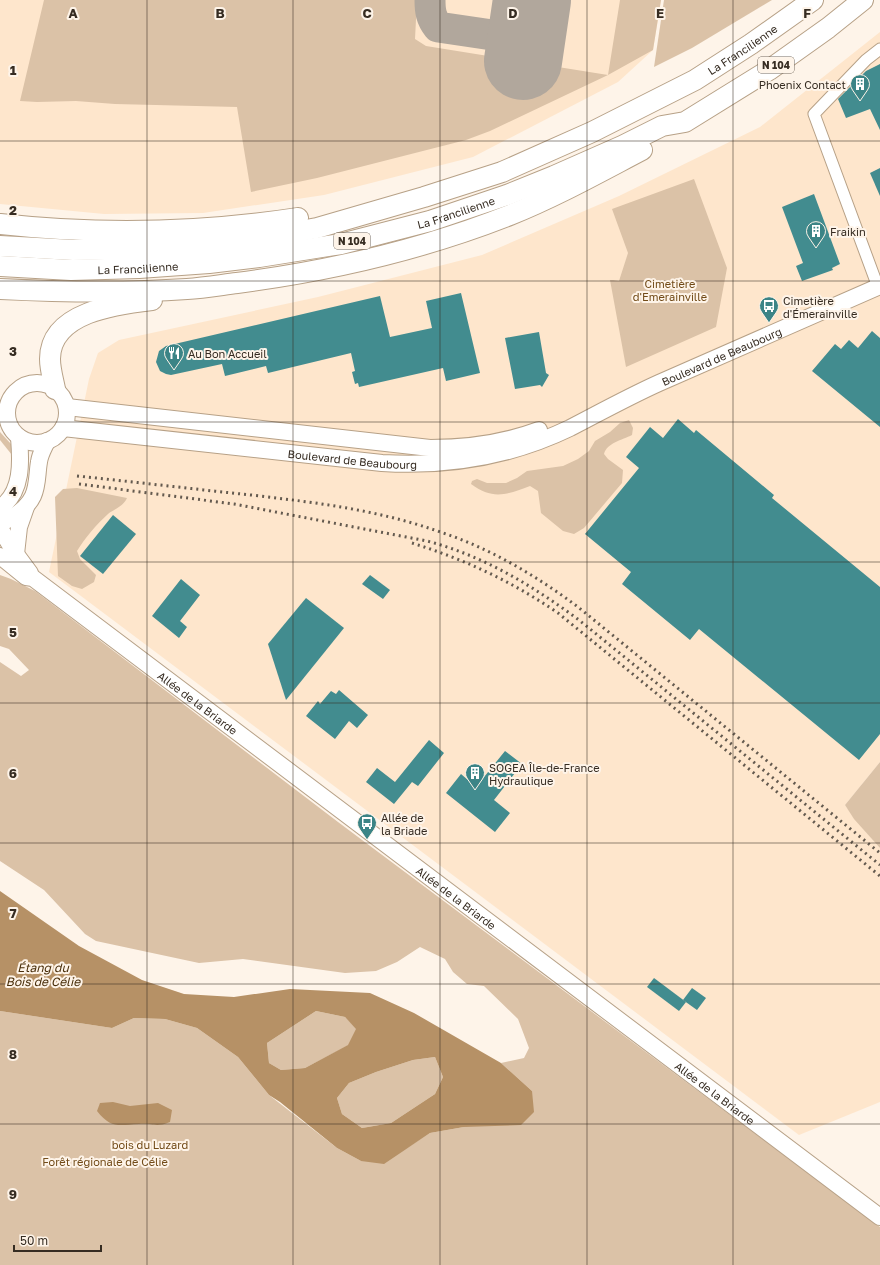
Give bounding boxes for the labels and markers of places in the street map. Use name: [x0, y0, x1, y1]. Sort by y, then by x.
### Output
building icon: Phoenix Contact: [849, 73, 871, 101]
place label: Phoenix Contact: [759, 78, 846, 91]
building icon: Fraikin: [805, 220, 827, 248]
place label: Fraikin: [830, 225, 866, 238]
place label: Cimetière d'Émerainville: [783, 294, 857, 320]
bus stop icon: Cimetière d'Émerainville: [758, 295, 780, 323]
restaurant icon: Au Bon Accueil: [163, 342, 185, 370]
place label: Au Bon Accueil: [188, 347, 267, 360]
place label: SOGEA Île-de-France Hydraulique: [489, 761, 600, 787]
building icon: SOGEA Île-de-France Hydraulique: [464, 762, 486, 790]
place label: Allée de la Briade: [381, 811, 427, 837]
bus stop icon: Allée de la Briade: [356, 812, 378, 840]

